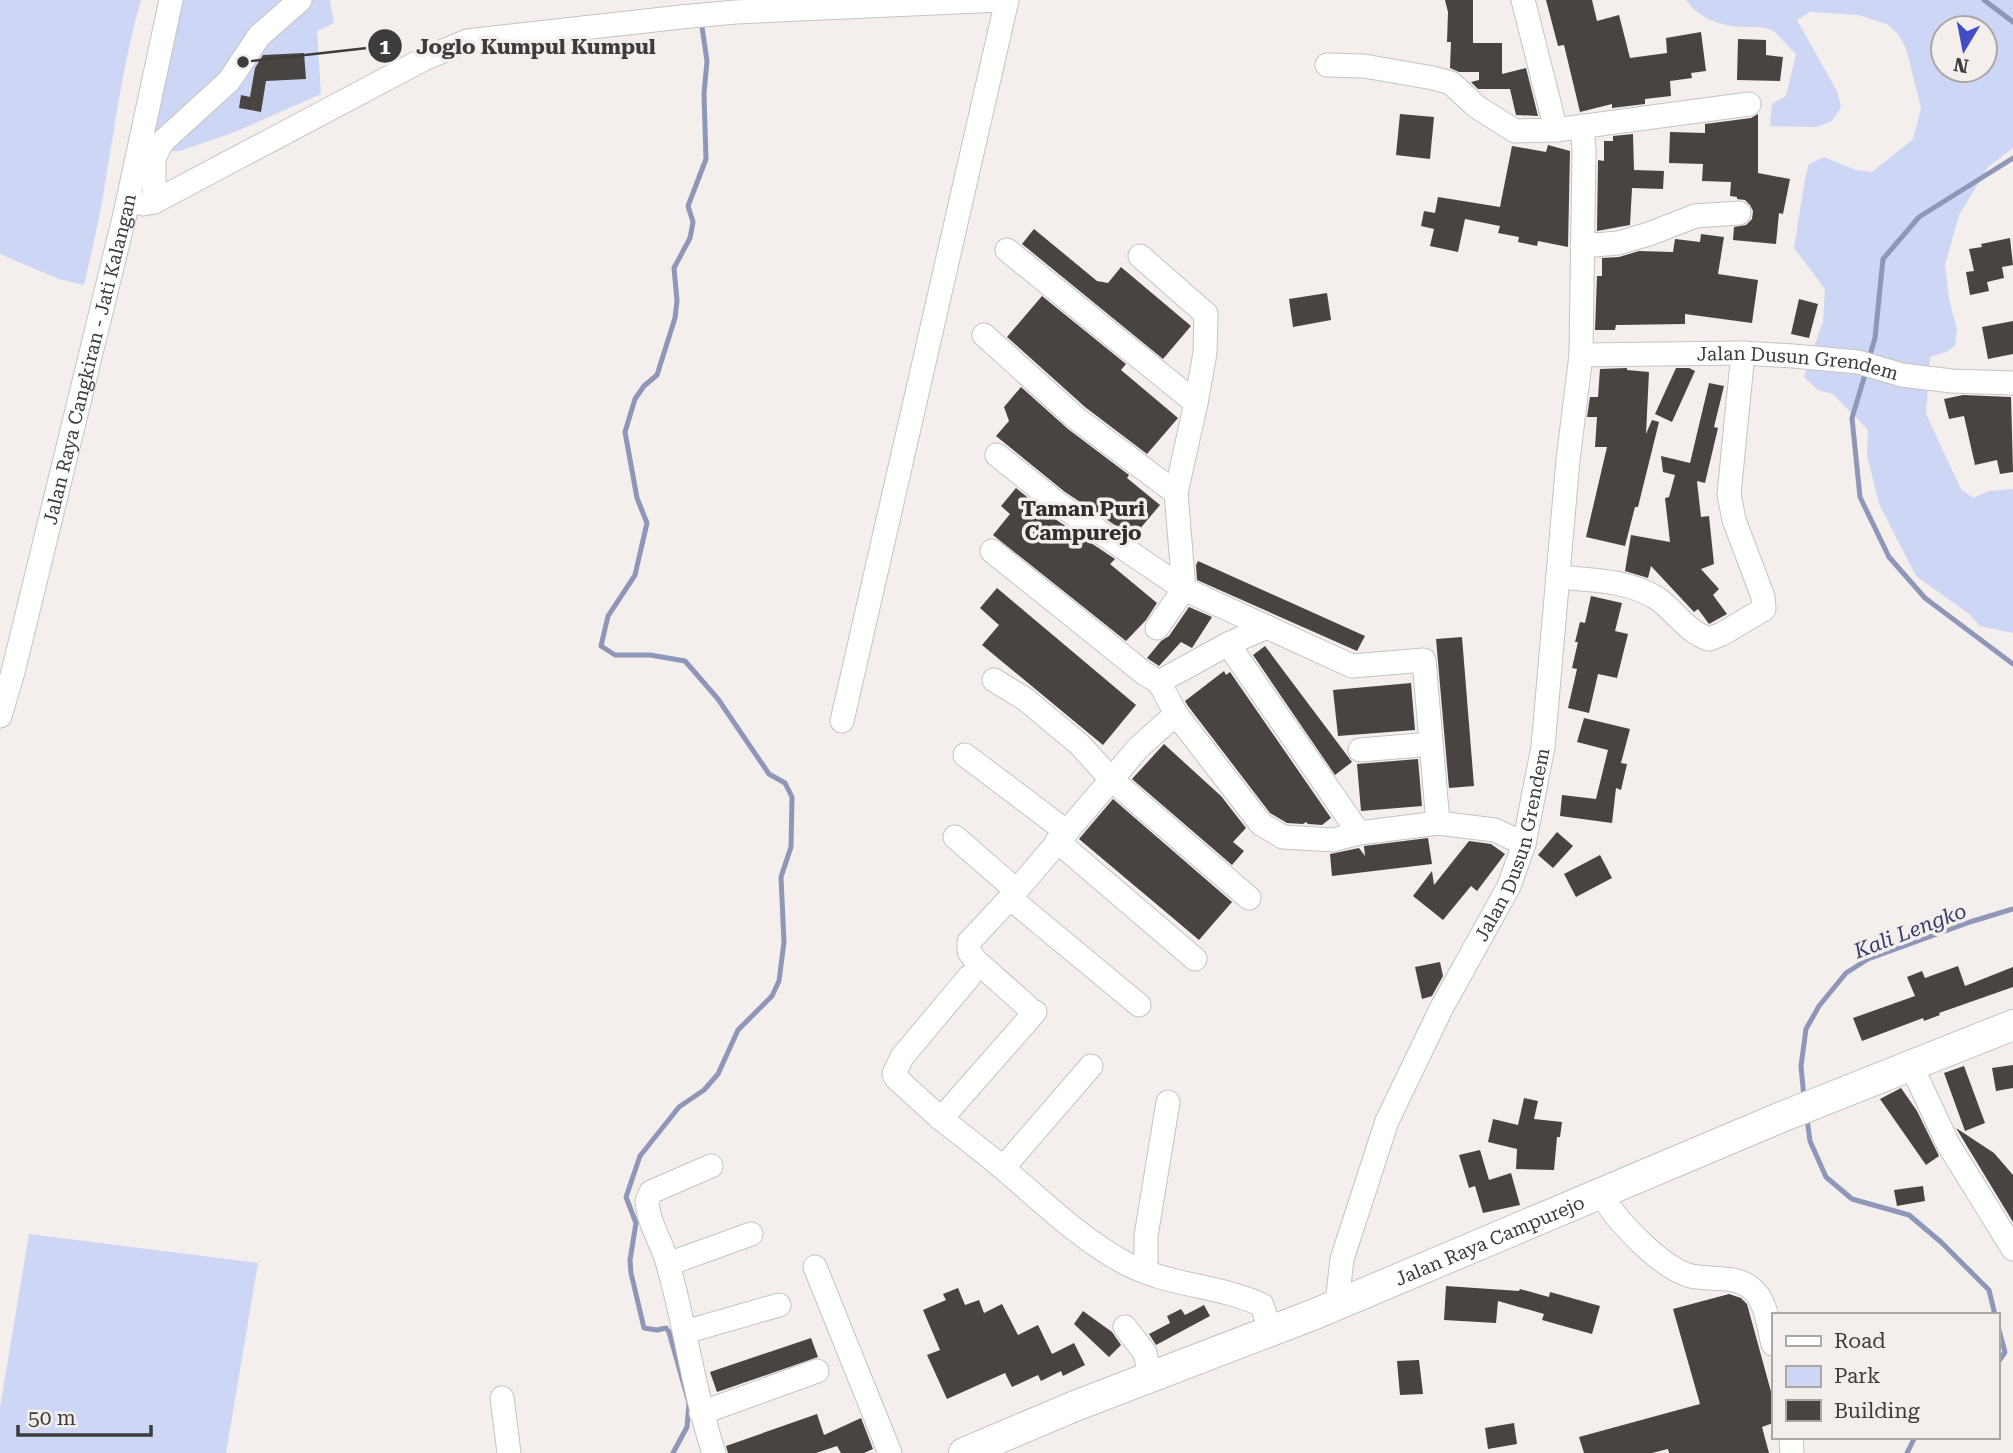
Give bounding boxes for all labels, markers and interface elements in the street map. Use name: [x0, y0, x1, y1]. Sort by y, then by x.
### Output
north arrow: [1929, 14, 1999, 84]
callout: Joglo Kumpul Kumpul: [368, 25, 670, 67]
text: 1: [379, 35, 391, 59]
text: Joglo Kumpul Kumpul: [416, 35, 656, 59]
text: N: [1952, 53, 1970, 78]
street label: Jalan Raya Cangkiran - Jati Kalangan: [38, 192, 141, 527]
street label: Jalan Dusun Grendem: [1696, 341, 1901, 385]
district label: Taman Puri Campurejo: [1021, 497, 1145, 545]
street label: Jalan Dusun Grendem: [1469, 746, 1554, 945]
water label: Kali Lengko: [1849, 899, 1970, 964]
street label: Jalan Raya Campurejo: [1391, 1190, 1588, 1291]
legend: [1772, 1313, 1999, 1439]
text: Road: [1834, 1329, 1886, 1353]
text: Park: [1834, 1364, 1880, 1388]
scale bar: [18, 1394, 150, 1438]
text: Building: [1834, 1399, 1920, 1423]
text: 50 m: [28, 1406, 76, 1430]

